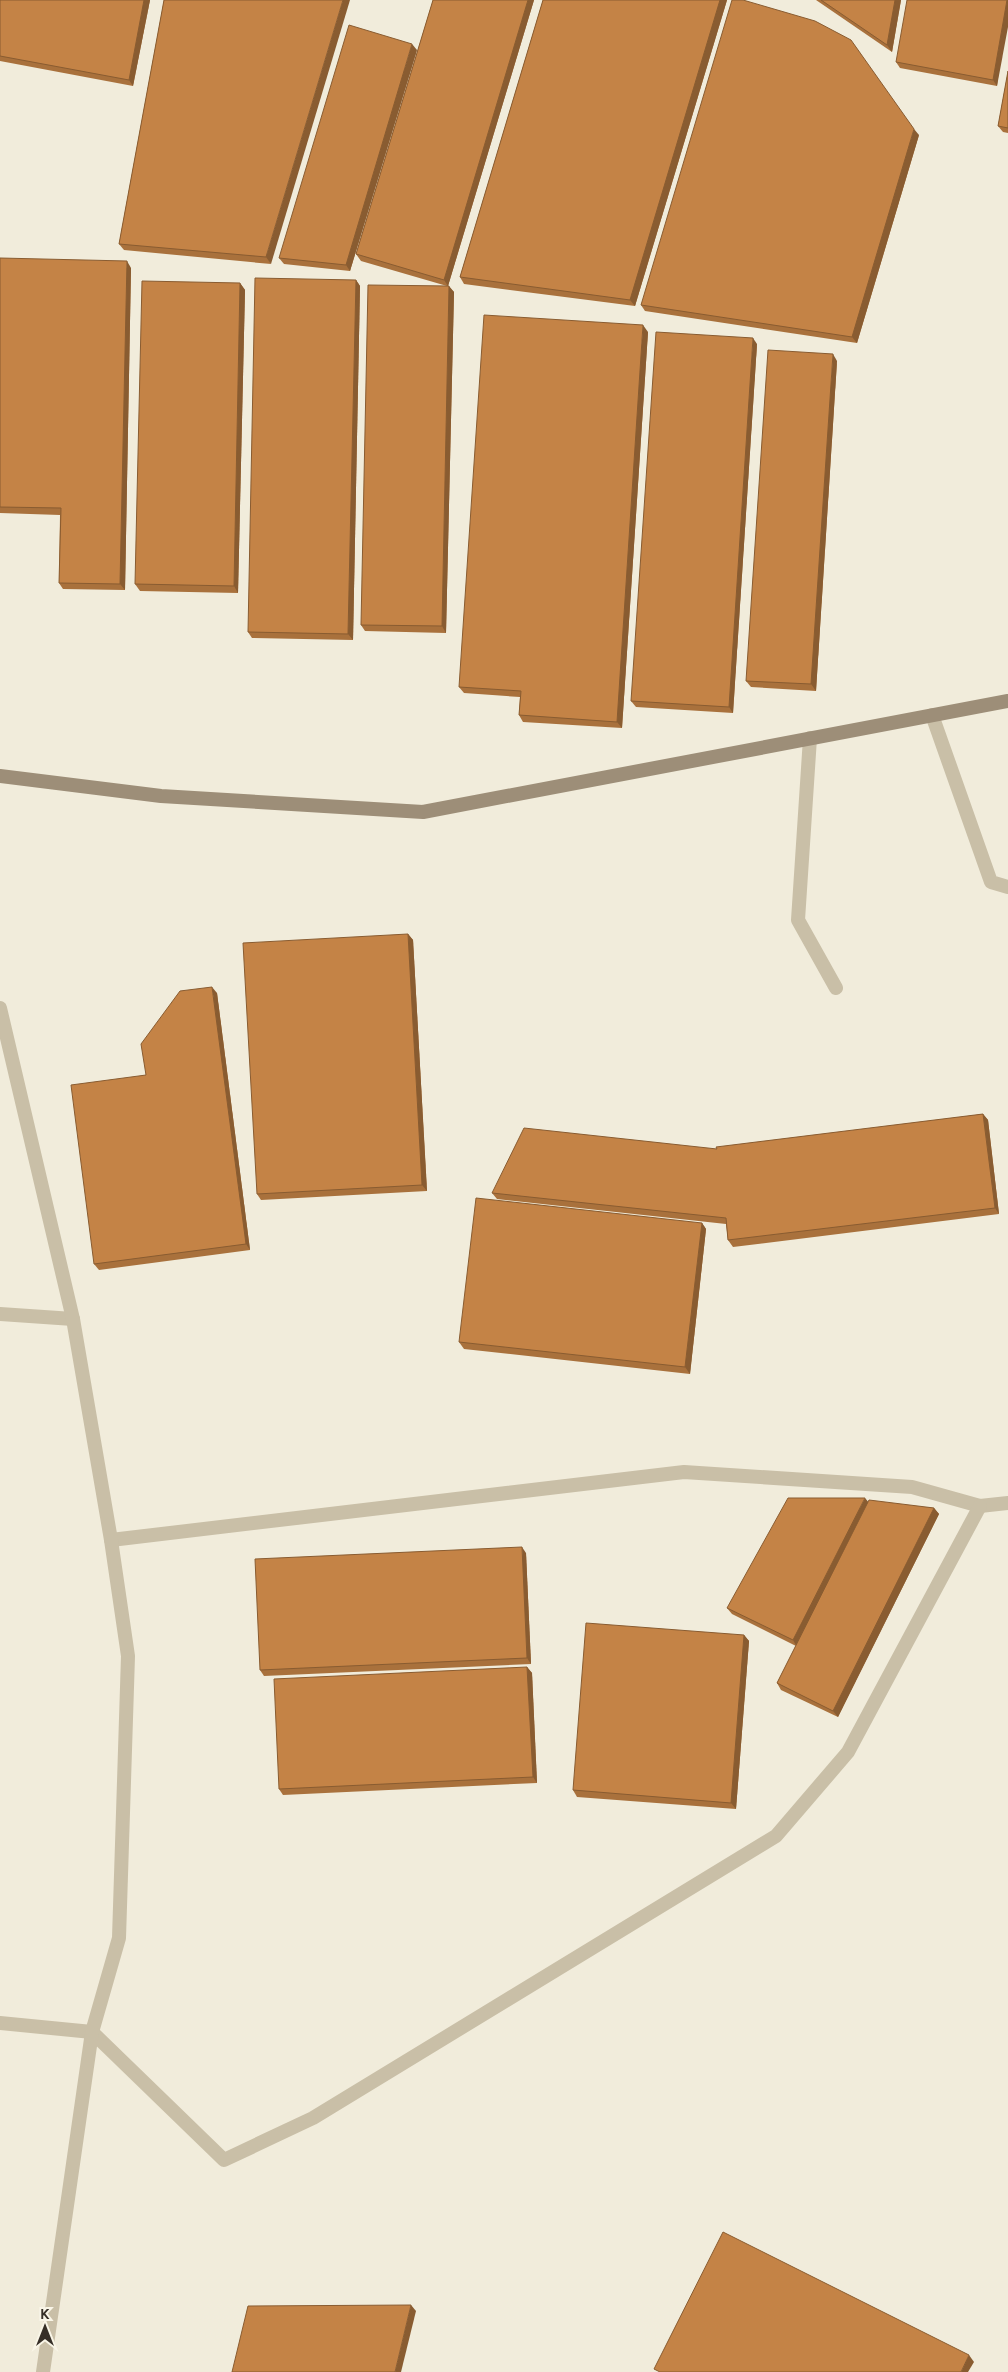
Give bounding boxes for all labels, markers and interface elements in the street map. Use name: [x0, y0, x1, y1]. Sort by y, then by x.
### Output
north arrow: [20, 2302, 70, 2352]
text: K: [40, 2306, 50, 2323]

